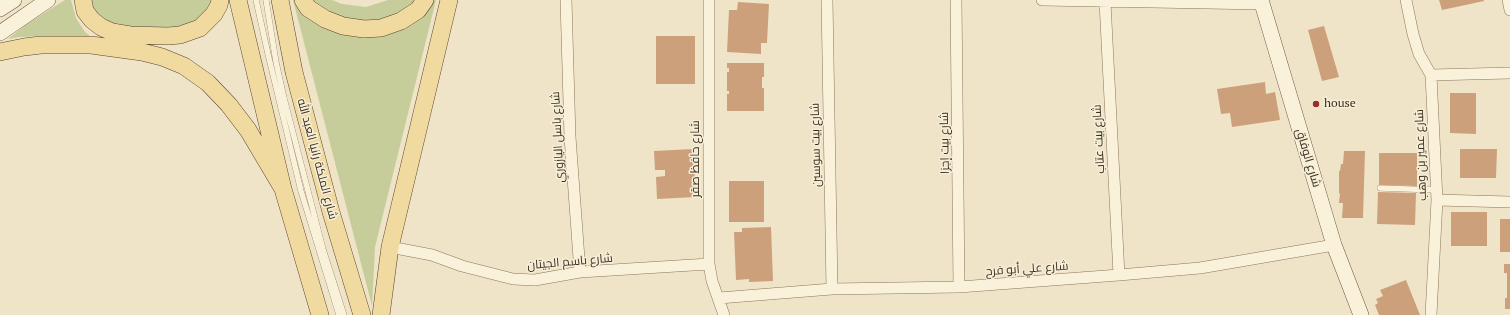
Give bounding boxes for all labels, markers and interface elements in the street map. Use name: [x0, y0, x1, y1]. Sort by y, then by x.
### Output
street label: شارع باسل اليازوري: [548, 91, 568, 183]
street label: شارع الملكة رانيا العبد الله: [294, 97, 340, 221]
place label: house: [1324, 97, 1356, 111]
marker: house: [1311, 99, 1321, 109]
street label: شارع بيت سوسين: [808, 103, 824, 187]
street label: شارع بيت عتاب: [1090, 104, 1108, 174]
street label: شارع عمير بن وهب: [1412, 109, 1430, 201]
street label: شارع بيت إجزا: [937, 112, 953, 174]
street label: شارع حافظ صقر: [689, 120, 703, 198]
street label: شارع الوفاق: [1292, 127, 1324, 189]
street label: شارع باسم الجيتان: [527, 251, 613, 273]
street label: شارع علي أبو فرح: [985, 259, 1069, 279]

